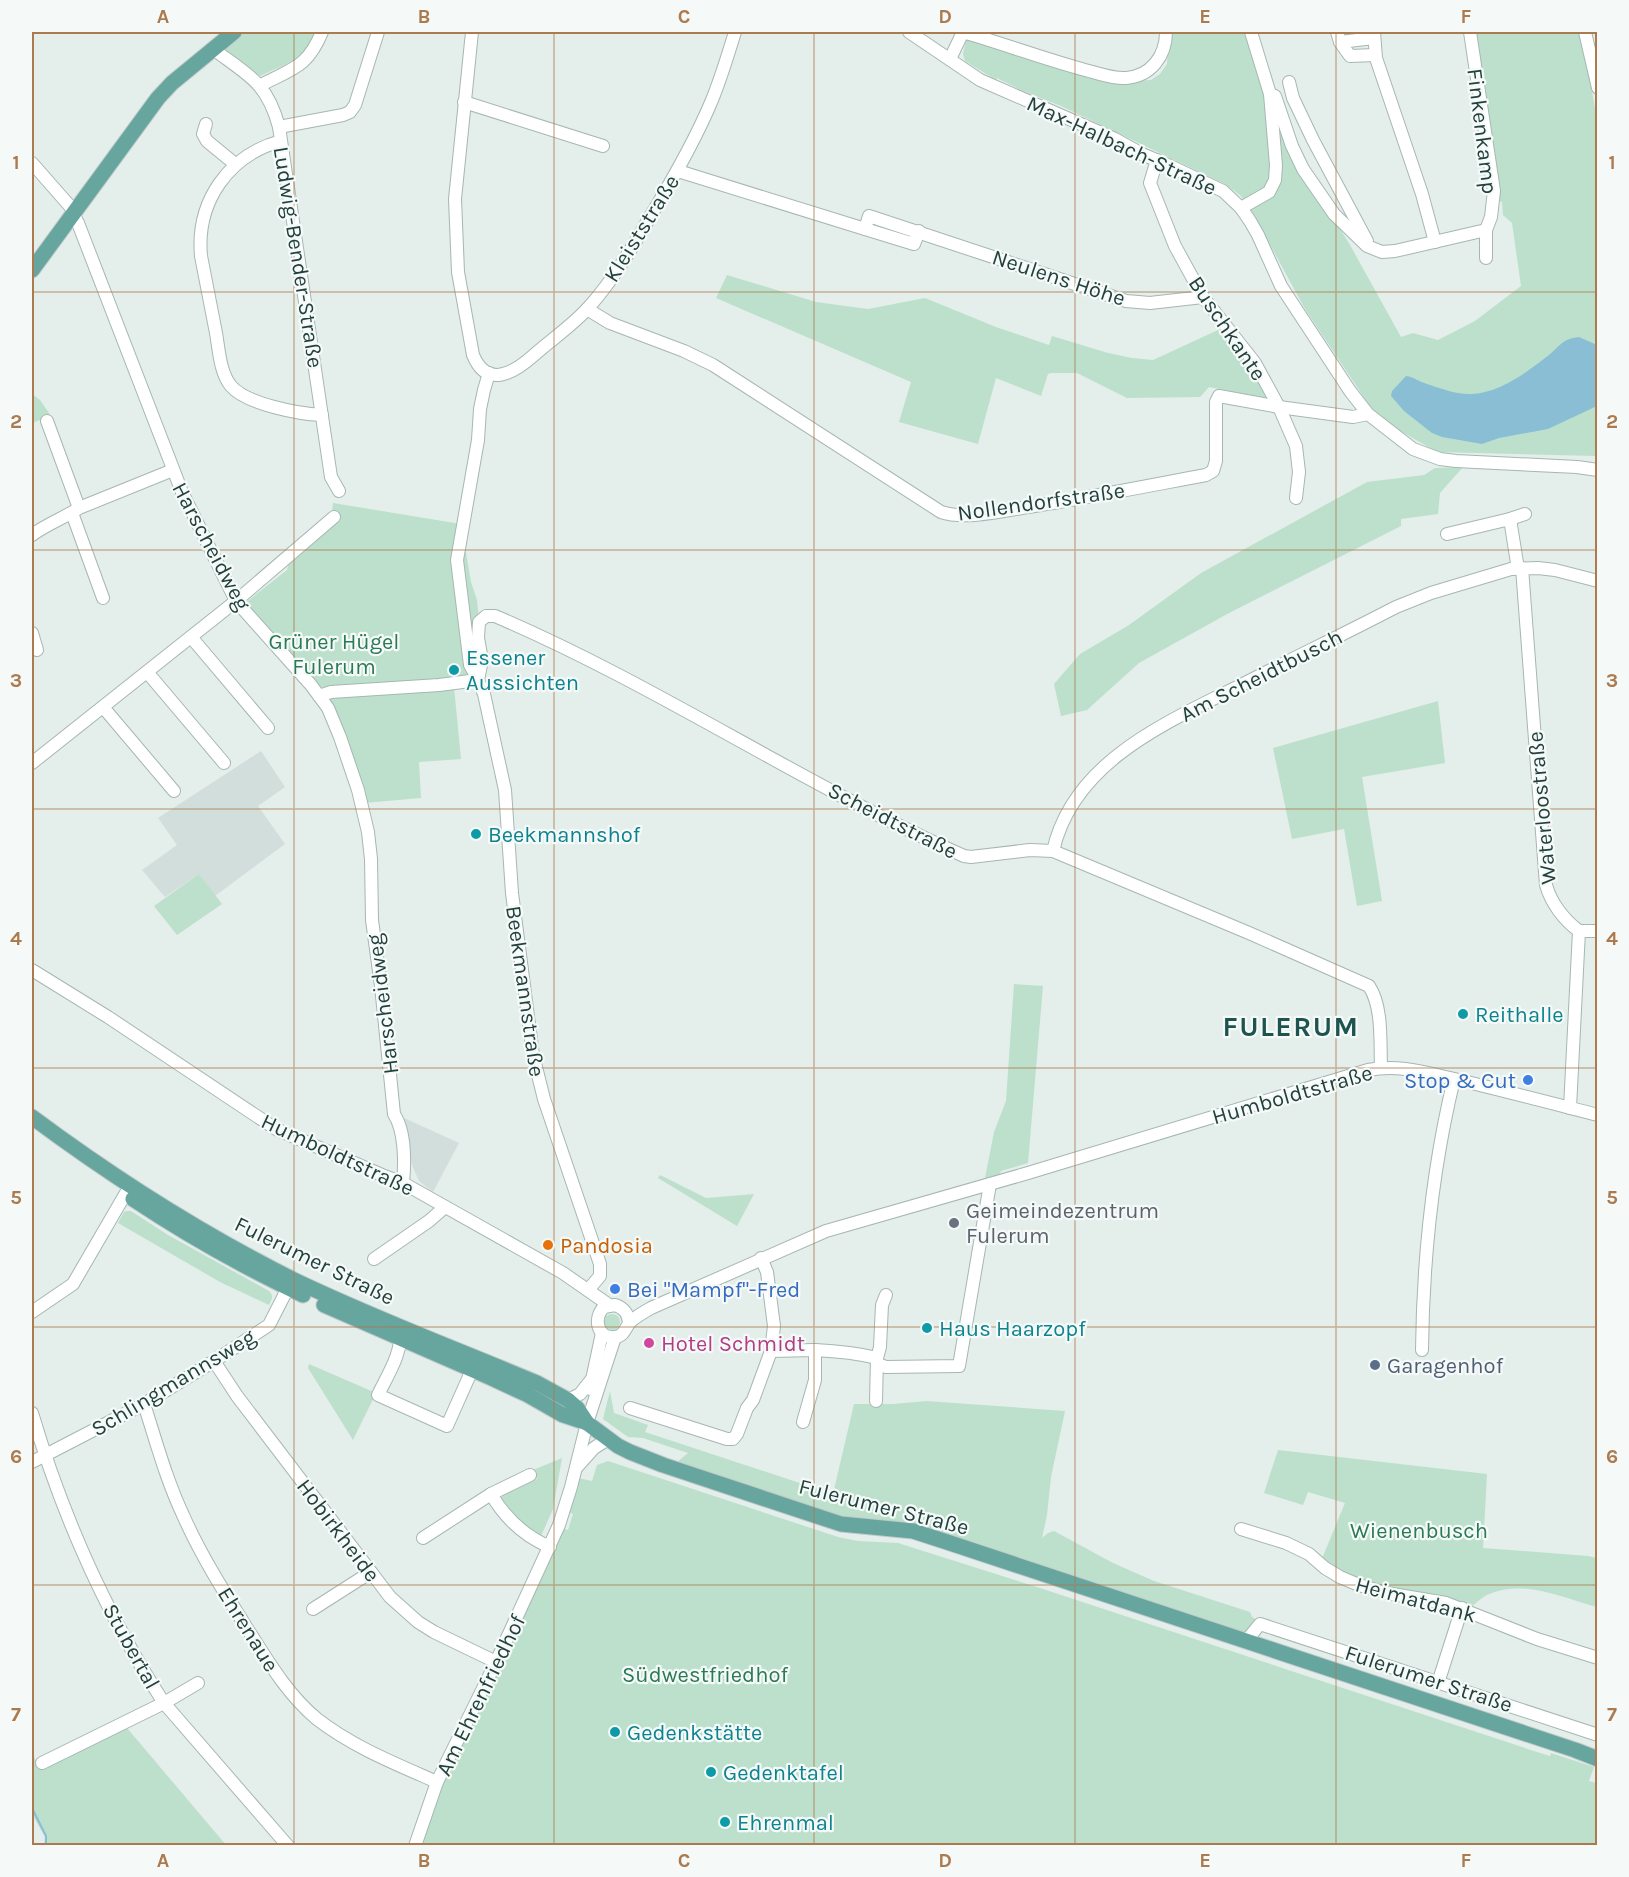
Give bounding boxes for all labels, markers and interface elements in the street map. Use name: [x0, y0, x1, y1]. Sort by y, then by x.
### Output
text: A: [157, 5, 170, 28]
text: B: [418, 5, 430, 28]
text: C: [678, 5, 690, 28]
text: D: [938, 5, 952, 28]
text: E: [1199, 5, 1211, 28]
text: F: [1461, 5, 1472, 28]
street label: Finkenkamp: [1461, 67, 1503, 195]
street label: Max-Halbach-Straße: [1023, 90, 1221, 201]
street label: Ludwig-Bender-Straße: [268, 145, 328, 370]
text: 1: [12, 151, 20, 174]
text: 1: [1608, 151, 1616, 174]
street label: Kleiststraße: [599, 170, 685, 287]
street label: Neulens Höhe: [989, 244, 1129, 312]
street label: Buschkante: [1183, 271, 1272, 386]
text: 2: [10, 410, 22, 433]
text: 2: [1606, 410, 1618, 433]
street label: Nollendorfstraße: [956, 477, 1126, 527]
street label: Harscheidweg: [166, 478, 256, 616]
street label: Am Scheidtbusch: [1176, 624, 1347, 728]
park label: Grüner Hügel Fulerum: [268, 629, 400, 680]
place label: Essener Aussichten: [466, 645, 579, 696]
marker: Essener Aussichten: [447, 663, 461, 677]
text: 3: [10, 669, 22, 692]
text: 3: [1606, 669, 1618, 692]
street label: Waterloostraße: [1522, 730, 1562, 886]
street label: Scheidtstraße: [823, 777, 962, 865]
place label: Beekmannshof: [488, 822, 641, 848]
marker: Beekmannshof: [469, 827, 483, 841]
street label: Beekmannstraße: [500, 904, 550, 1078]
text: 4: [10, 927, 22, 950]
text: 4: [1606, 927, 1618, 950]
street label: Harscheidweg: [361, 931, 405, 1076]
place label: Reithalle: [1475, 1002, 1564, 1028]
marker: Reithalle: [1456, 1007, 1470, 1021]
district label: FULERUM: [1222, 1010, 1360, 1043]
street label: Humboldtstraße: [1209, 1060, 1376, 1130]
place label: Stop & Cut: [1404, 1068, 1516, 1094]
marker: Stop & Cut: [1521, 1073, 1535, 1087]
street label: Humboldtstraße: [257, 1108, 418, 1202]
text: 5: [10, 1186, 22, 1209]
text: 5: [1606, 1186, 1618, 1209]
place label: Geimeindezentrum Fulerum: [966, 1198, 1159, 1249]
street label: Fulerumer Straße: [230, 1211, 399, 1311]
marker: Geimeindezentrum Fulerum: [947, 1216, 961, 1230]
place label: Pandosia: [560, 1233, 653, 1259]
marker: Pandosia: [541, 1238, 555, 1252]
place label: Bei "Mampf"-Fred: [627, 1277, 800, 1303]
marker: Bei "Mampf"-Fred: [608, 1282, 622, 1296]
place label: Haus Haarzopf: [939, 1316, 1086, 1342]
marker: Haus Haarzopf: [920, 1321, 934, 1335]
street label: Schlingmannsweg: [87, 1323, 261, 1442]
place label: Hotel Schmidt: [661, 1331, 805, 1357]
marker: Hotel Schmidt: [642, 1336, 656, 1350]
place label: Garagenhof: [1387, 1353, 1504, 1379]
marker: Garagenhof: [1368, 1358, 1382, 1372]
text: 6: [10, 1445, 22, 1468]
text: 6: [1606, 1445, 1618, 1468]
street label: Fulerumer Straße: [796, 1473, 972, 1541]
street label: Hobirkheide: [291, 1474, 385, 1587]
park label: Wienenbusch: [1350, 1518, 1488, 1544]
street label: Heimatdank: [1352, 1571, 1479, 1629]
street label: Ehrenaue: [212, 1582, 284, 1677]
street label: Stubertal: [97, 1599, 165, 1694]
street label: Am Ehrenfriedhof: [431, 1610, 531, 1780]
street label: Fulerumer Straße: [1342, 1640, 1516, 1718]
park label: Südwestfriedhof: [622, 1662, 788, 1688]
text: 7: [11, 1703, 21, 1726]
text: 7: [1607, 1703, 1617, 1726]
place label: Gedenkstätte: [627, 1720, 762, 1746]
marker: Gedenkstätte: [608, 1725, 622, 1739]
place label: Gedenktafel: [723, 1760, 844, 1786]
marker: Gedenktafel: [704, 1765, 718, 1779]
place label: Ehrenmal: [737, 1810, 834, 1836]
marker: Ehrenmal: [718, 1815, 732, 1829]
text: A: [157, 1849, 170, 1872]
text: B: [418, 1849, 430, 1872]
text: C: [678, 1849, 690, 1872]
text: D: [938, 1849, 952, 1872]
text: E: [1199, 1849, 1211, 1872]
text: F: [1461, 1849, 1472, 1872]

